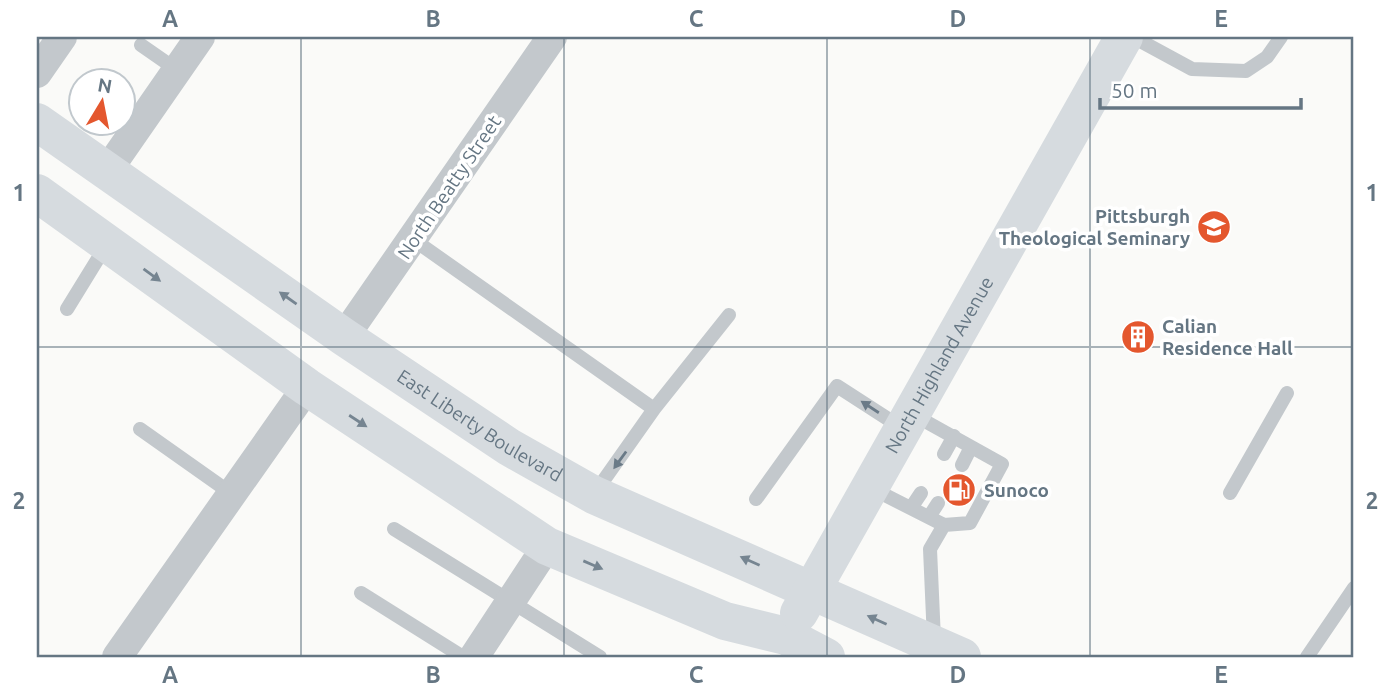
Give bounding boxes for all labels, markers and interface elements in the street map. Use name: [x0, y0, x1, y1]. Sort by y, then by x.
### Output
text: A: [162, 6, 178, 31]
text: B: [425, 6, 441, 31]
text: C: [689, 6, 704, 31]
text: D: [950, 6, 966, 31]
text: E: [1214, 6, 1228, 31]
north arrow: [66, 66, 136, 136]
scale bar: [1100, 66, 1302, 110]
text: N: [96, 73, 114, 97]
text: 50 m: [1111, 78, 1158, 102]
street label: North Beatty Street: [393, 111, 505, 263]
text: 1: [13, 180, 25, 205]
text: 1: [1366, 180, 1378, 205]
place label: Pittsburgh Theological Seminary: [999, 205, 1190, 249]
school or university icon: Pittsburgh Theological Seminary: [1195, 208, 1233, 246]
one-way arrow: [143, 268, 161, 282]
street label: North Highland Avenue: [880, 273, 998, 457]
one-way arrow: [279, 291, 297, 305]
place label: Calian Residence Hall: [1162, 315, 1293, 359]
building icon: Calian Residence Hall: [1119, 318, 1157, 356]
street label: East Liberty Boulevard: [393, 365, 566, 486]
one-way arrow: [861, 400, 879, 414]
one-way arrow: [349, 414, 367, 428]
one-way arrow: [613, 451, 627, 469]
fuel station icon: Sunoco: [940, 471, 978, 509]
place label: Sunoco: [984, 479, 1049, 501]
text: 2: [13, 488, 25, 513]
text: 2: [1366, 488, 1378, 513]
one-way arrow: [739, 556, 760, 567]
one-way arrow: [582, 560, 603, 571]
one-way arrow: [867, 614, 887, 626]
text: A: [162, 662, 178, 687]
text: B: [425, 662, 441, 687]
text: C: [689, 662, 704, 687]
text: D: [950, 662, 966, 687]
text: E: [1214, 662, 1228, 687]

